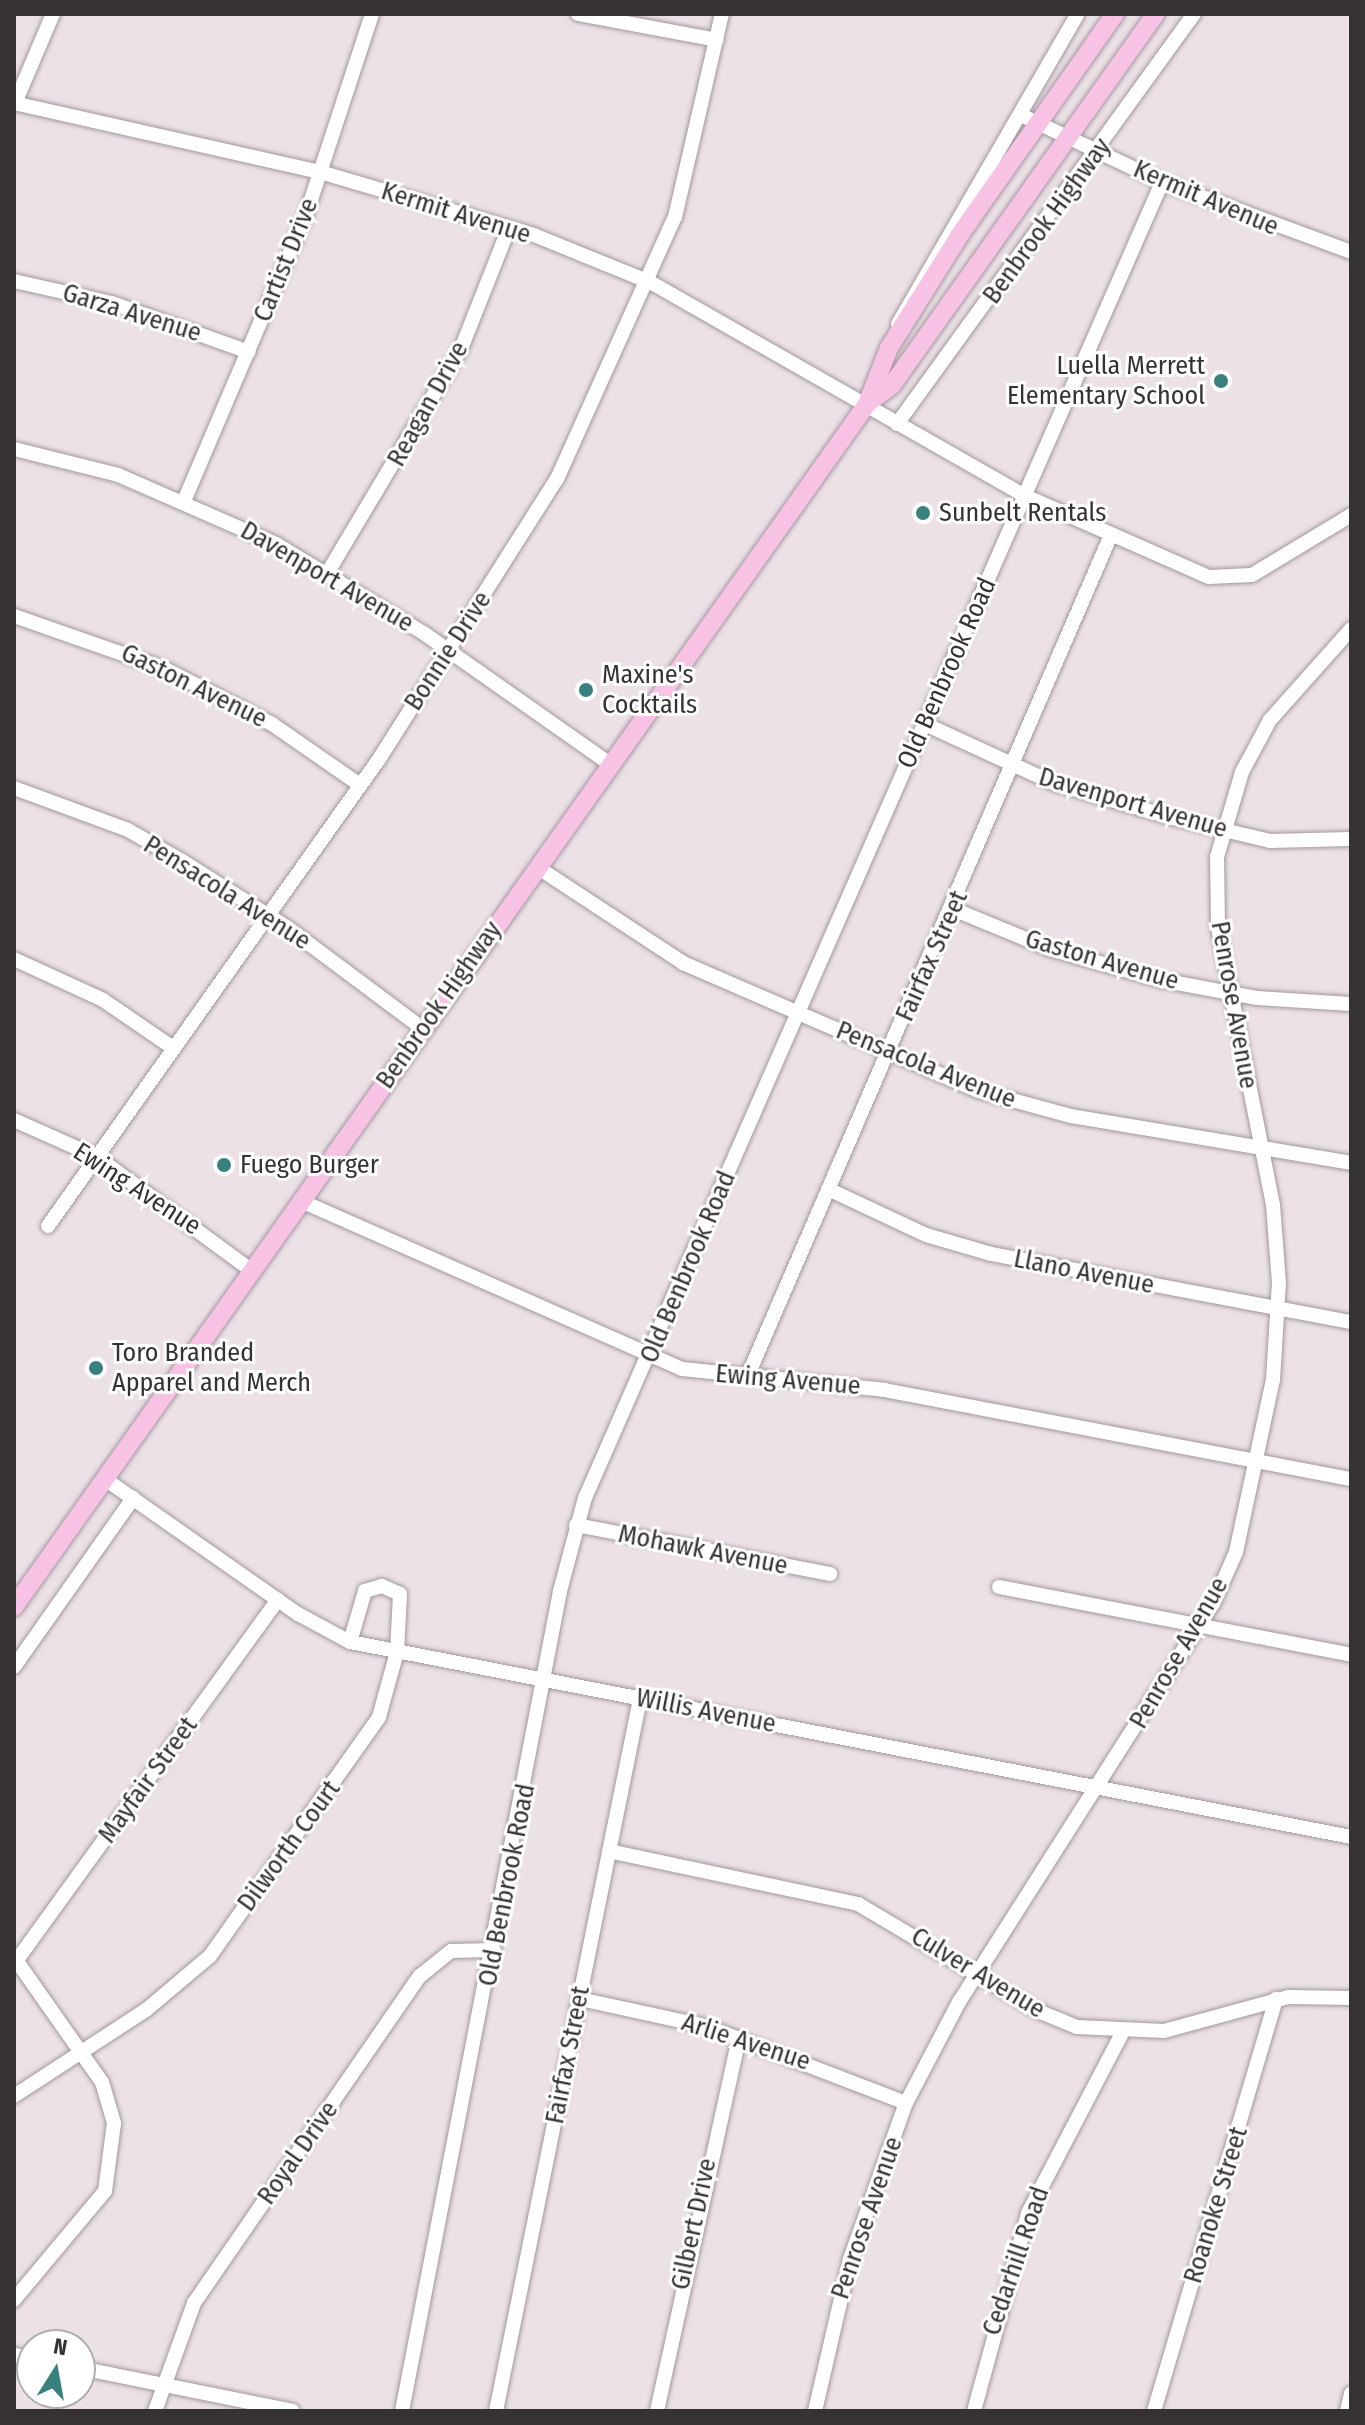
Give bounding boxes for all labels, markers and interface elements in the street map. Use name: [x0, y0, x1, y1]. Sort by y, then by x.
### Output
street label: Benbrook Highway: [976, 132, 1118, 310]
street label: Kermit Avenue: [1129, 153, 1283, 243]
street label: Kermit Avenue: [378, 175, 534, 251]
street label: Cartist Drive: [247, 194, 325, 326]
street label: Garza Avenue: [59, 277, 205, 349]
street label: Reagan Drive: [381, 336, 475, 472]
place label: Luella Merrett Elementary School: [1007, 350, 1205, 412]
marker: Luella Merrett Elementary School: [1212, 372, 1230, 390]
place label: Sunbelt Rentals: [939, 497, 1106, 529]
marker: Sunbelt Rentals: [914, 504, 932, 522]
street label: Davenport Avenue: [235, 515, 419, 639]
street label: Old Benbrook Road: [891, 573, 1003, 773]
street label: Bonnie Drive: [398, 586, 498, 716]
street label: Gaston Avenue: [116, 637, 272, 735]
place label: Maxine's Cocktails: [602, 659, 697, 720]
marker: Maxine's Cocktails: [577, 681, 595, 699]
street label: Davenport Avenue: [1035, 761, 1231, 845]
street label: Pensacola Avenue: [138, 829, 316, 957]
street label: Fairfax Street: [889, 886, 975, 1026]
street label: Benbrook Highway: [370, 915, 508, 1095]
street label: Penrose Avenue: [1204, 919, 1264, 1091]
street label: Gaston Avenue: [1022, 923, 1182, 997]
street label: Pensacola Avenue: [832, 1015, 1020, 1115]
street label: Ewing Avenue: [67, 1136, 207, 1242]
place label: Fuego Burger: [240, 1149, 379, 1181]
marker: Fuego Burger: [215, 1156, 233, 1174]
street label: Old Benbrook Road: [633, 1166, 743, 1368]
street label: Llano Avenue: [1011, 1243, 1157, 1301]
place label: Toro Branded Apparel and Merch: [112, 1337, 311, 1398]
street label: Ewing Avenue: [714, 1358, 862, 1402]
marker: Toro Branded Apparel and Merch: [87, 1359, 105, 1377]
street label: Mohawk Avenue: [616, 1518, 790, 1582]
street label: Penrose Avenue: [1123, 1572, 1235, 1734]
street label: Willis Avenue: [634, 1682, 778, 1740]
street label: Mayfair Street: [92, 1711, 204, 1849]
street label: Dilworth Court: [231, 1774, 347, 1918]
street label: Old Benbrook Road: [472, 1781, 542, 1989]
street label: Culver Avenue: [905, 1921, 1051, 2025]
street label: Fairfax Street: [539, 1983, 597, 2127]
street label: Arlie Avenue: [678, 2007, 814, 2077]
street label: Royal Drive: [251, 2095, 345, 2211]
street label: Roanoke Street: [1177, 2123, 1255, 2287]
street label: Penrose Avenue: [825, 2133, 909, 2303]
street label: Gilbert Drive: [665, 2155, 723, 2293]
street label: Cedarhill Road: [976, 2183, 1056, 2339]
north arrow: [16, 2329, 96, 2409]
text: N: [51, 2332, 69, 2361]

